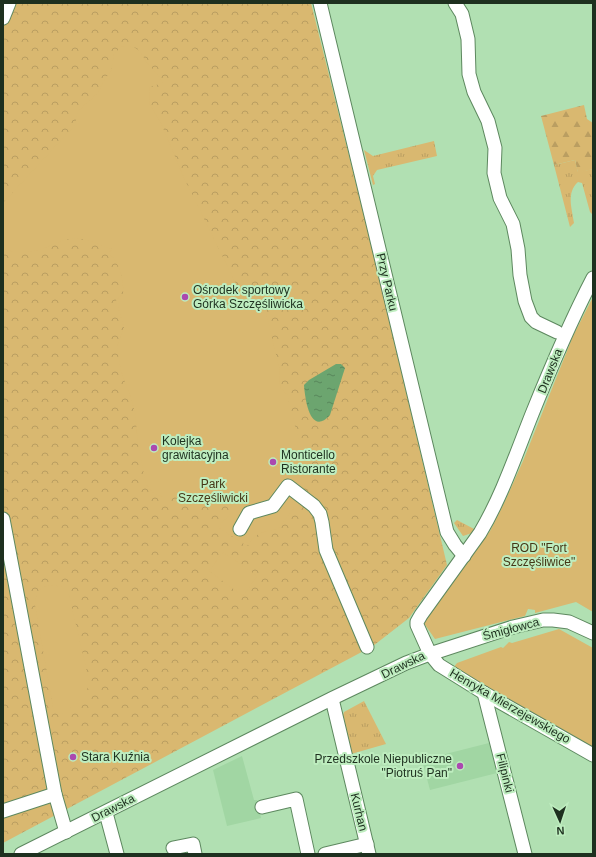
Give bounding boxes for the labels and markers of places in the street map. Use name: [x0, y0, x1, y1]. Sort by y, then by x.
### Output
place label: Ośrodek sportowy Górka Szczęśliwicka: [193, 283, 303, 311]
marker: Ośrodek sportowy Górka Szczęśliwicka: [180, 292, 190, 302]
place label: Kolejka grawitacyjna: [162, 434, 229, 462]
marker: Kolejka grawitacyjna: [149, 443, 159, 453]
place label: Monticello Ristorante: [281, 448, 336, 476]
marker: Monticello Ristorante: [268, 457, 278, 467]
place label: Stara Kuźnia: [81, 750, 150, 764]
marker: Stara Kuźnia: [68, 752, 78, 762]
place label: Przedszkole Niepubliczne "Piotruś Pan": [315, 752, 452, 780]
marker: Przedszkole Niepubliczne "Piotruś Pan": [455, 761, 465, 771]

